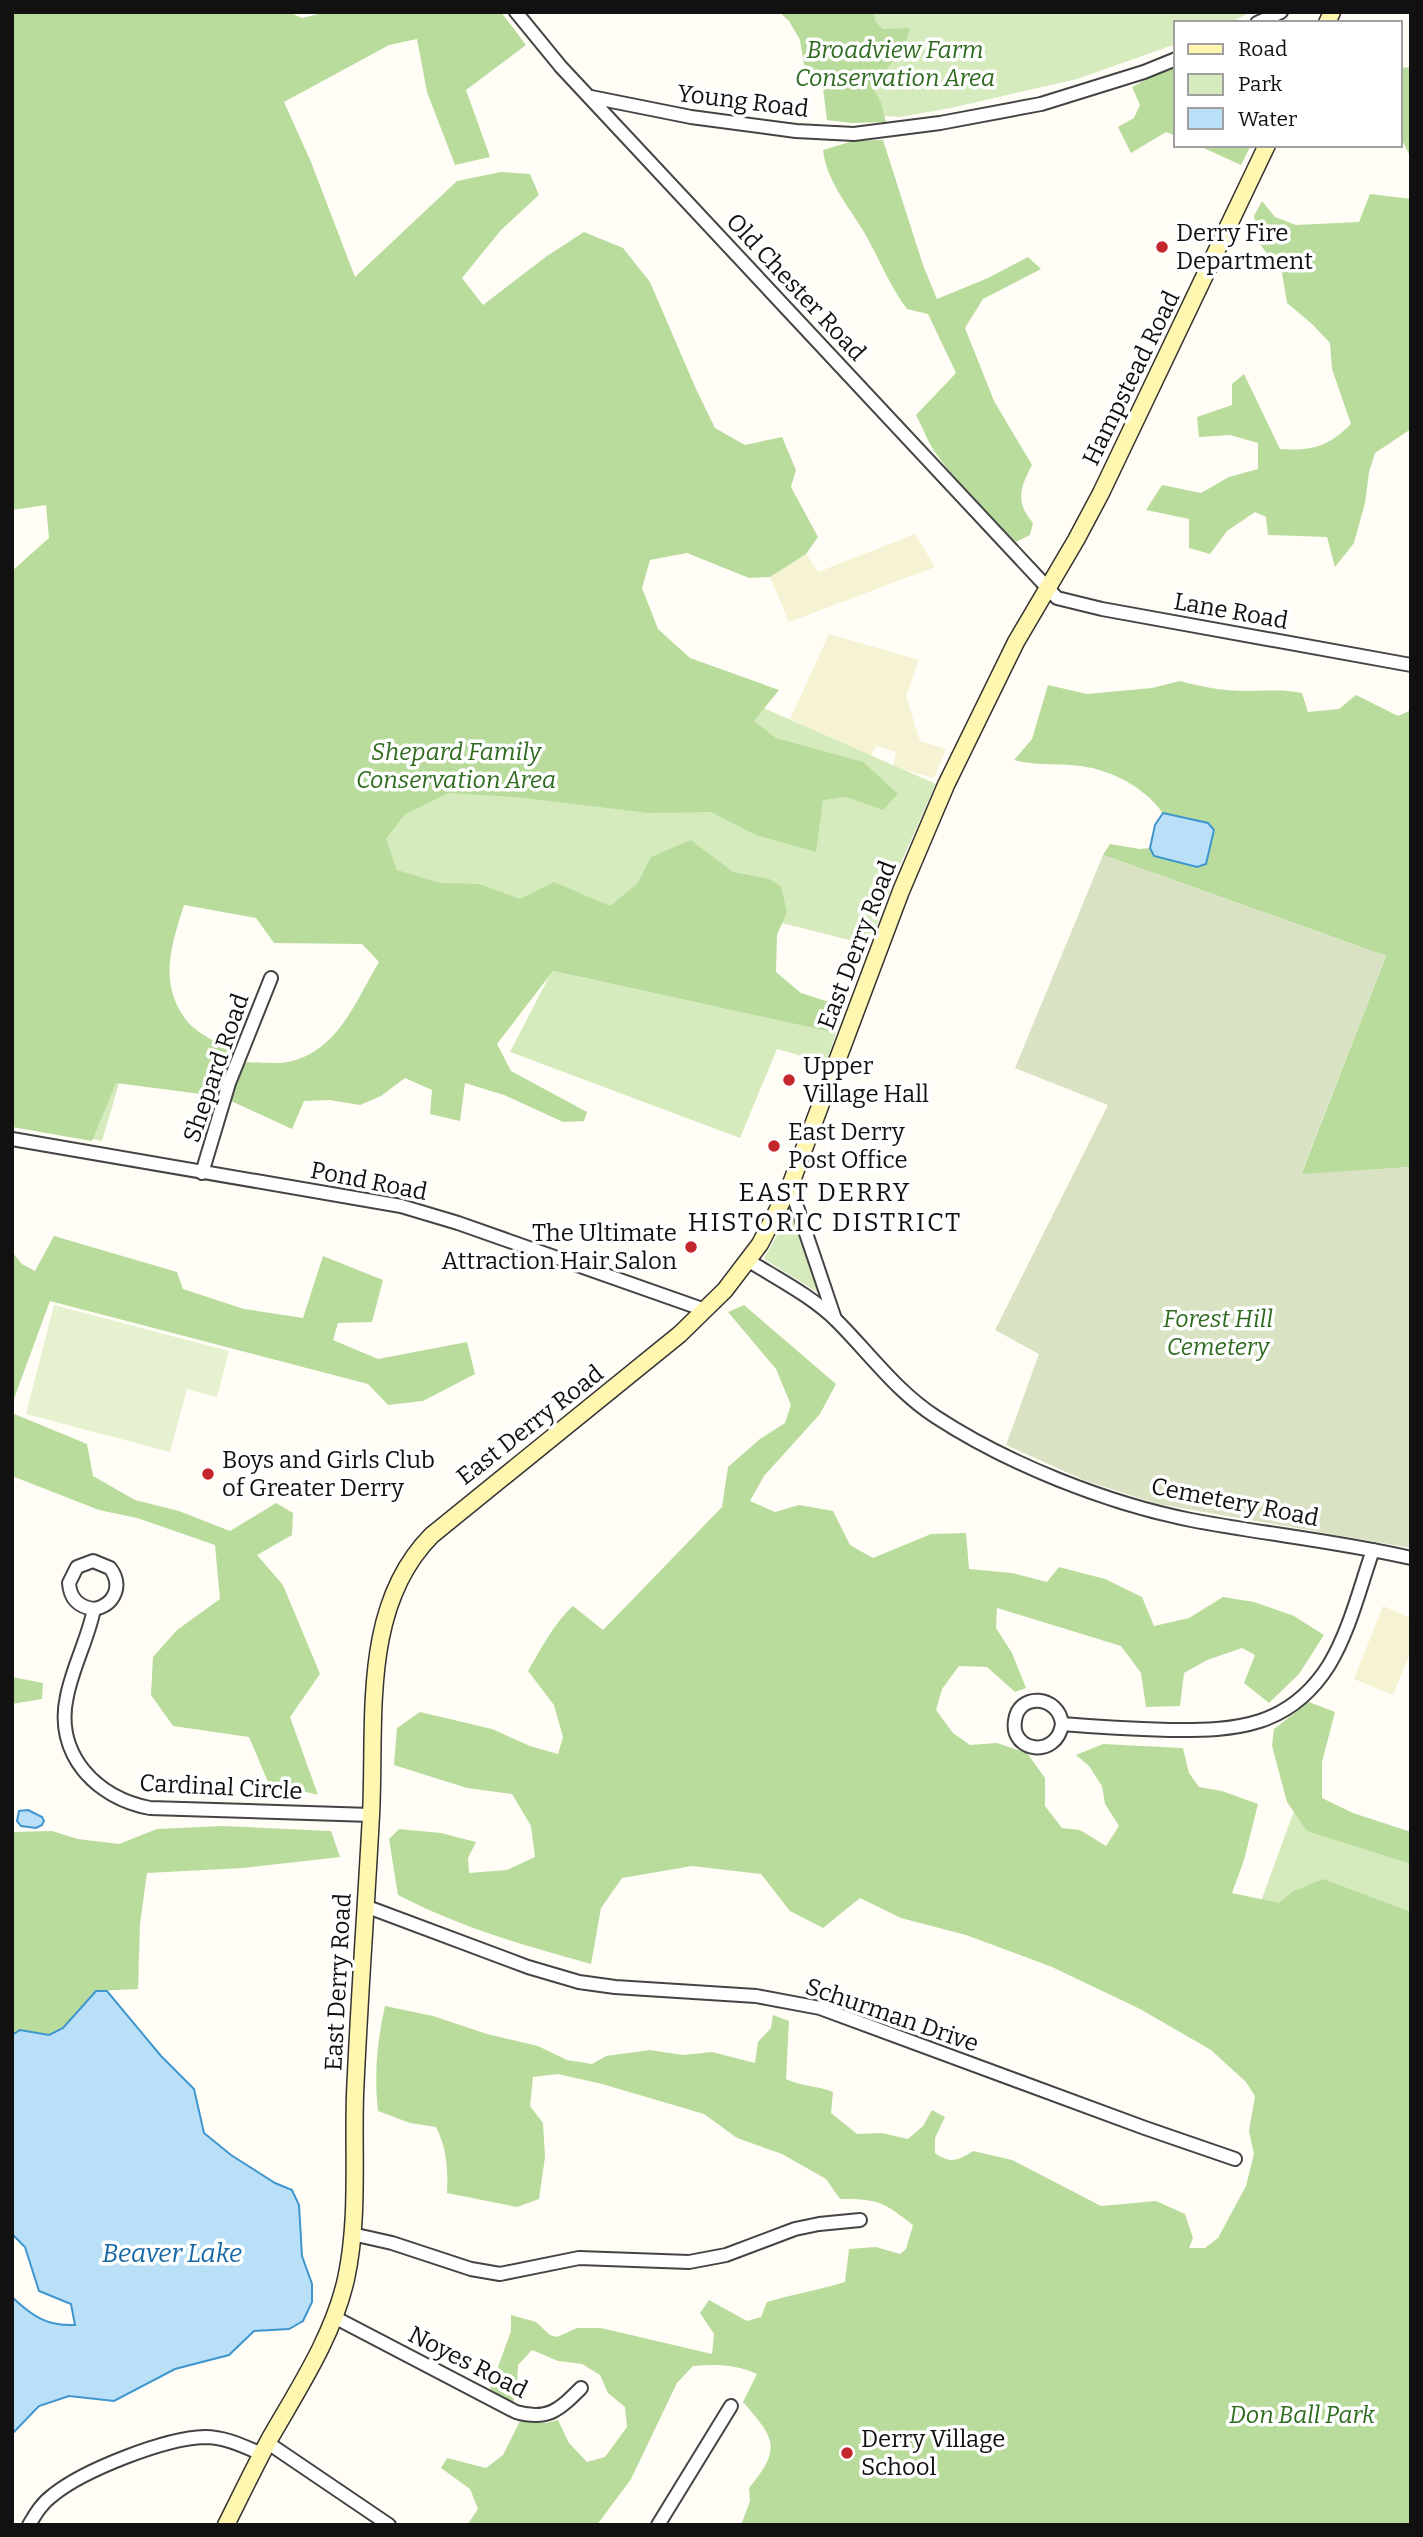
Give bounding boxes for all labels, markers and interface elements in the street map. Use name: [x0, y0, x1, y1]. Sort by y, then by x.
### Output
legend: [1174, 21, 1402, 147]
park label: Broadview Farm Conservation Area: [795, 36, 995, 92]
text: Road: [1238, 36, 1287, 62]
text: Park: [1238, 71, 1282, 97]
street label: Young Road: [676, 79, 810, 123]
text: Water: [1238, 106, 1297, 132]
street label: Old Chester Road: [721, 207, 871, 367]
place label: Derry Fire Department: [1176, 219, 1313, 275]
marker: Derry Fire Department: [1154, 239, 1170, 255]
street label: Hampstead Road: [1077, 286, 1185, 470]
street label: Lane Road: [1172, 587, 1290, 635]
park label: Shepard Family Conservation Area: [356, 738, 556, 794]
street label: East Derry Road: [812, 857, 902, 1033]
street label: Shepard Road: [177, 990, 255, 1146]
place label: Upper Village Hall: [803, 1052, 929, 1108]
marker: Upper Village Hall: [781, 1072, 797, 1088]
place label: East Derry Post Office: [788, 1118, 908, 1174]
marker: East Derry Post Office: [766, 1138, 782, 1154]
street label: Pond Road: [308, 1156, 430, 1206]
district label: EAST DERRY HISTORIC DISTRICT: [688, 1177, 962, 1238]
place label: The Ultimate Attraction Hair Salon: [442, 1219, 677, 1275]
marker: The Ultimate Attraction Hair Salon: [683, 1239, 699, 1255]
park label: Forest Hill Cemetery: [1163, 1305, 1273, 1361]
street label: East Derry Road: [451, 1359, 609, 1491]
place label: Boys and Girls Club of Greater Derry: [222, 1446, 435, 1502]
marker: Boys and Girls Club of Greater Derry: [200, 1466, 216, 1482]
street label: Cemetery Road: [1149, 1472, 1321, 1532]
street label: Cardinal Circle: [139, 1769, 303, 1805]
street label: East Derry Road: [319, 1892, 357, 2072]
street label: Schurman Drive: [802, 1972, 982, 2058]
water label: Beaver Lake: [102, 2238, 242, 2269]
street label: Noyes Road: [404, 2320, 532, 2404]
park label: Don Ball Park: [1229, 2401, 1376, 2429]
place label: Derry Village School: [861, 2425, 1005, 2481]
marker: Derry Village School: [839, 2445, 855, 2461]

